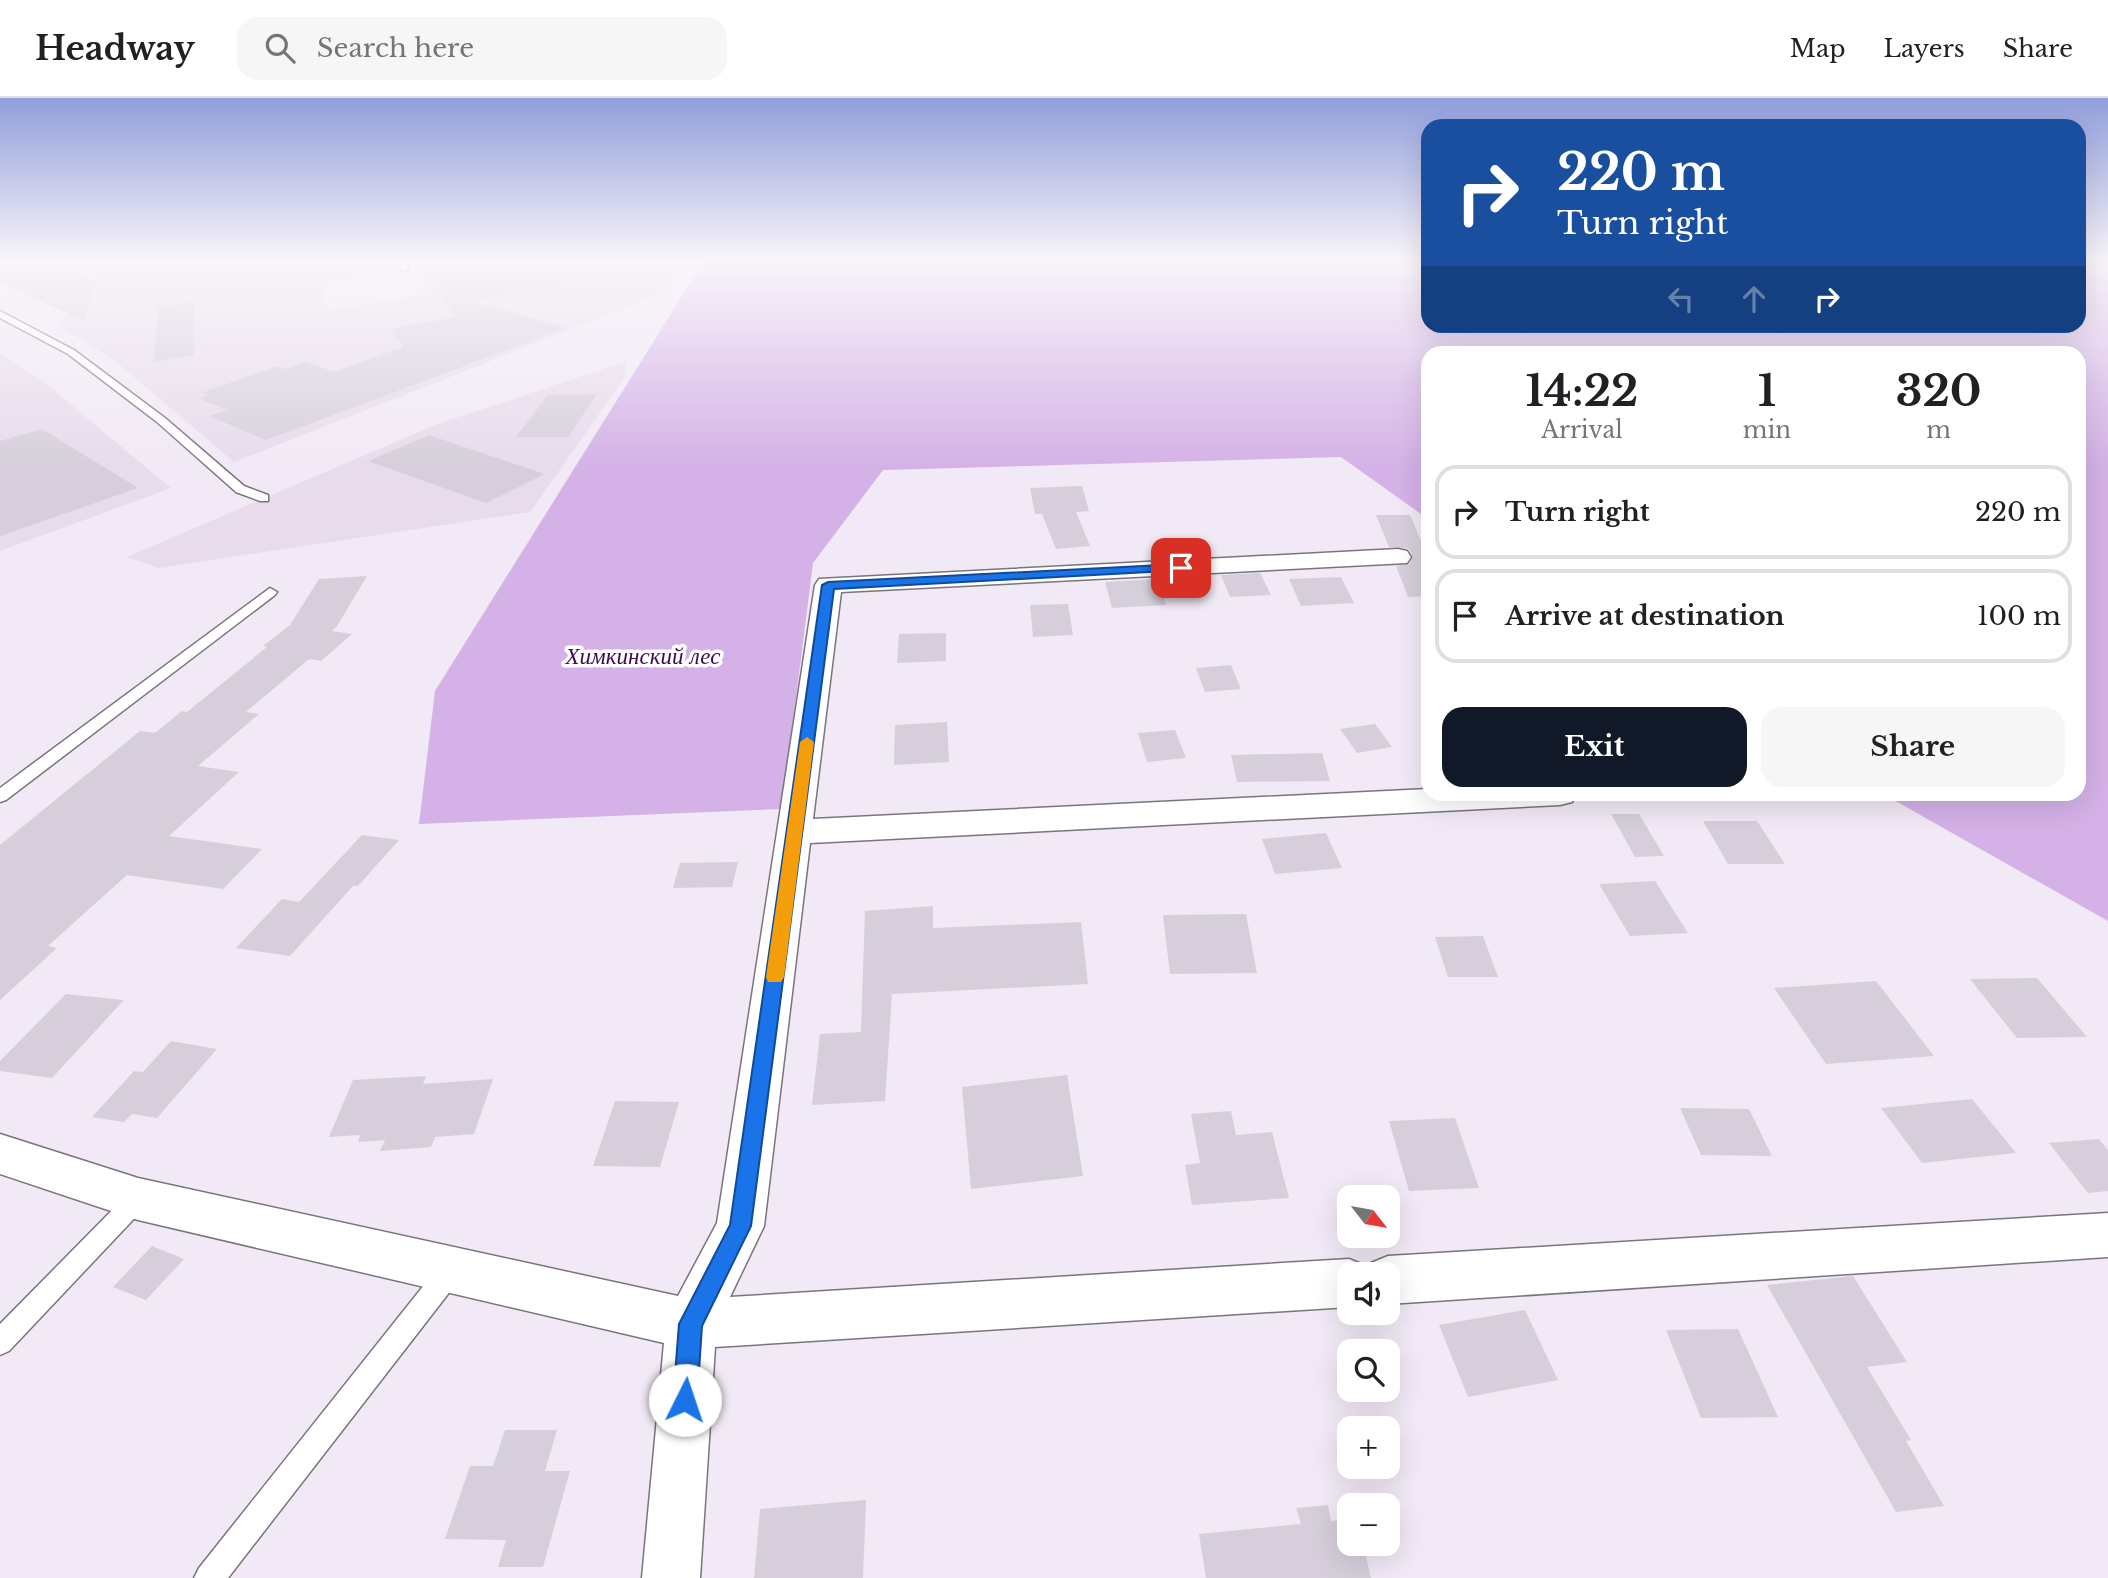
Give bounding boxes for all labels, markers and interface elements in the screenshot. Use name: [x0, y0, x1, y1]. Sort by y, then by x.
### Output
search box: [237, 17, 727, 80]
text: Headway: [35, 28, 195, 69]
icon: search: [261, 29, 299, 67]
text: Search here: [317, 32, 474, 64]
text: Map: [1790, 34, 1846, 63]
text: Layers: [1884, 34, 1965, 63]
text: Share: [2003, 34, 2073, 63]
text: 220 m: [1557, 142, 1725, 203]
icon: right: [1442, 147, 1533, 238]
text: Turn right: [1557, 203, 1728, 243]
icon: left: [1662, 280, 1700, 318]
icon: ahead: [1735, 280, 1773, 318]
icon: right: [1808, 280, 1846, 318]
text: 14:22: [1526, 365, 1638, 417]
text: 1: [1758, 365, 1776, 417]
text: 320: [1896, 365, 1982, 417]
text: Arrival: [1541, 416, 1623, 444]
text: min: [1743, 416, 1791, 444]
text: m: [1926, 416, 1951, 444]
icon: right: [1446, 493, 1484, 531]
text: Turn right: [1505, 496, 1650, 528]
text: 220 m: [1975, 496, 2061, 528]
pin: [1151, 538, 1211, 598]
icon: arrive: [1162, 549, 1200, 587]
icon: arrive: [1446, 597, 1484, 635]
text: Arrive at destination: [1505, 600, 1785, 632]
text: 100 m: [1977, 600, 2061, 632]
park label: Химкинский лес: [565, 642, 720, 670]
button: Exit: [1442, 707, 1747, 787]
button: Share: [1761, 707, 2065, 787]
north arrow: [1337, 1185, 1400, 1248]
map controls: [1337, 1185, 1400, 1556]
button: sound: [1337, 1262, 1400, 1325]
button: search: [1337, 1339, 1400, 1402]
position arrow: [648, 1363, 722, 1437]
button: +: [1337, 1416, 1400, 1479]
button: −: [1337, 1493, 1400, 1556]

